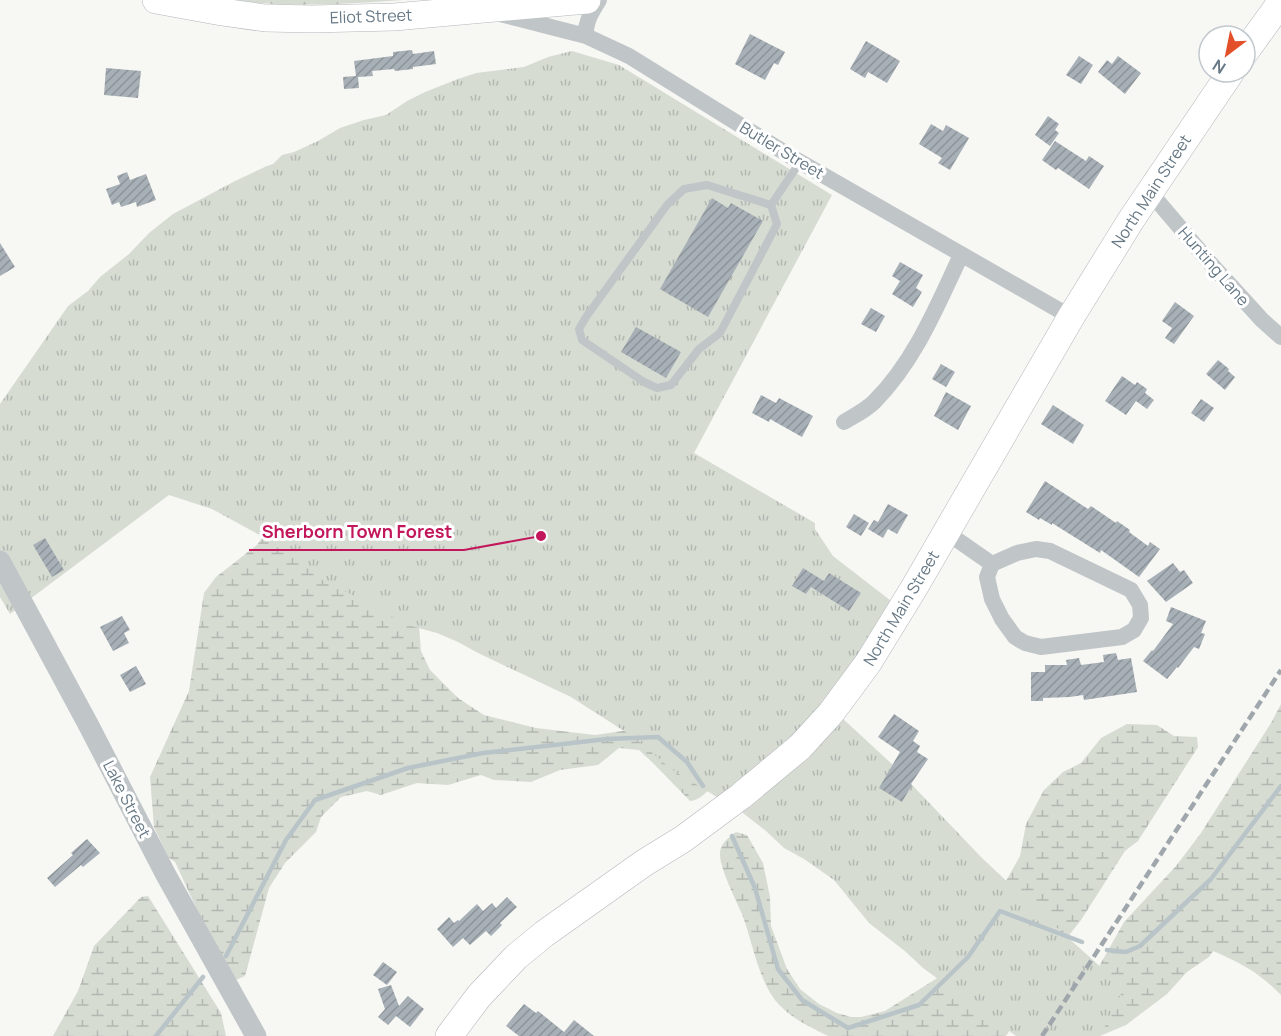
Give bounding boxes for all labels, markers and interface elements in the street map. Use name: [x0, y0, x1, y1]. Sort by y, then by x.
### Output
street label: Eliot Street: [329, 4, 413, 28]
north arrow: [1197, 24, 1257, 84]
text: N: [1208, 54, 1230, 79]
street label: Butler Street: [736, 116, 828, 184]
street label: North Main Street: [1106, 130, 1196, 252]
street label: Hunting Lane: [1174, 222, 1254, 310]
callout: Sherborn Town Forest: [249, 514, 464, 550]
text: Sherborn Town Forest: [262, 519, 452, 543]
street label: North Main Street: [858, 546, 944, 670]
street label: Lake Street: [98, 756, 156, 842]

